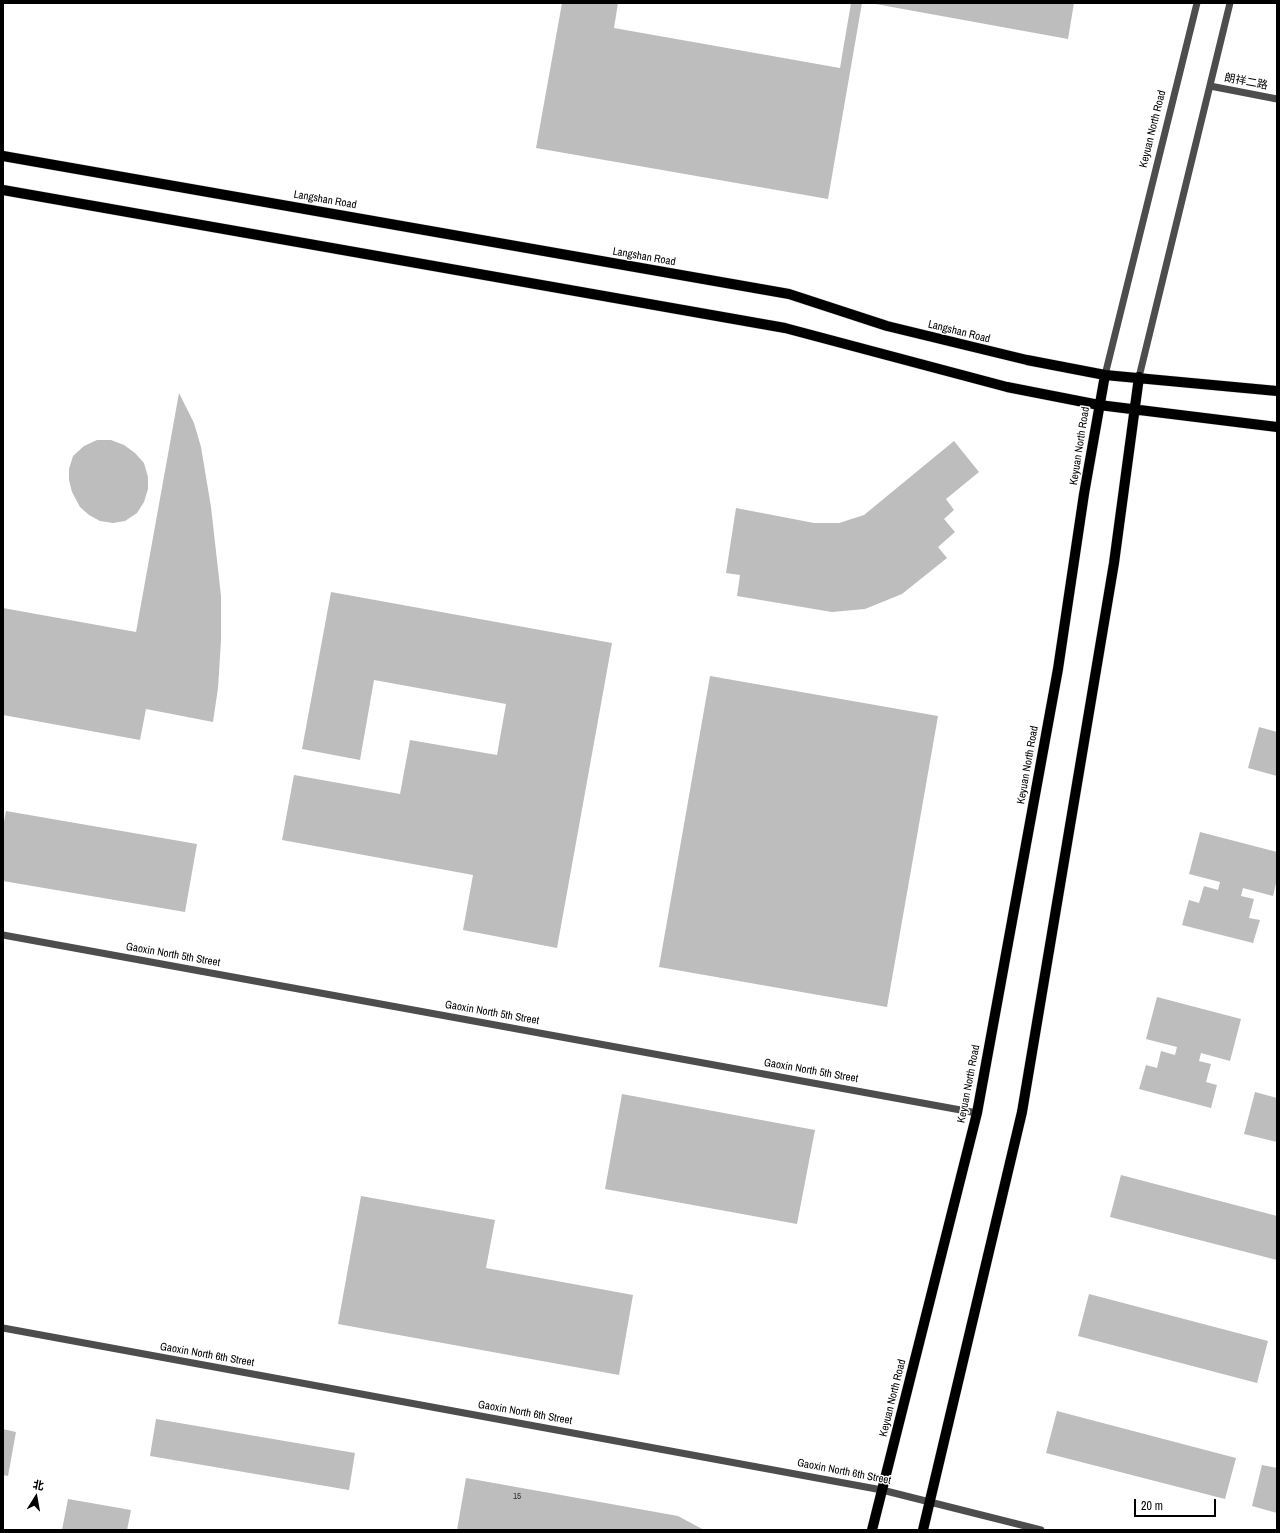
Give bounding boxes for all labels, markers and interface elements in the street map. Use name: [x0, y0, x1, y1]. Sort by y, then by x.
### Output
street label: 朗祥二路: [1223, 71, 1269, 93]
street label: Keyuan North Road: [1137, 89, 1169, 169]
street label: Langshan Road: [292, 188, 358, 212]
street label: Langshan Road: [611, 245, 677, 269]
street label: Langshan Road: [927, 318, 991, 346]
street label: Keyuan North Road: [1067, 406, 1093, 486]
street label: Keyuan North Road: [1015, 725, 1041, 805]
street label: Gaoxin North 5th Street: [125, 940, 221, 970]
street label: Gaoxin North 5th Street: [444, 998, 540, 1028]
street label: Keyuan North Road: [955, 1044, 983, 1124]
street label: Gaoxin North 5th Street: [763, 1056, 859, 1086]
street label: Gaoxin North 6th Street: [159, 1340, 255, 1370]
street label: Keyuan North Road: [877, 1358, 909, 1438]
street label: Gaoxin North 6th Street: [477, 1398, 573, 1428]
street label: Gaoxin North 6th Street: [796, 1456, 892, 1488]
north arrow: [16, 1477, 56, 1517]
text: 北: [32, 1477, 45, 1493]
scale bar: [1136, 1491, 1218, 1517]
house number: 15: [513, 1492, 521, 1502]
text: 20 m: [1141, 1498, 1163, 1514]

